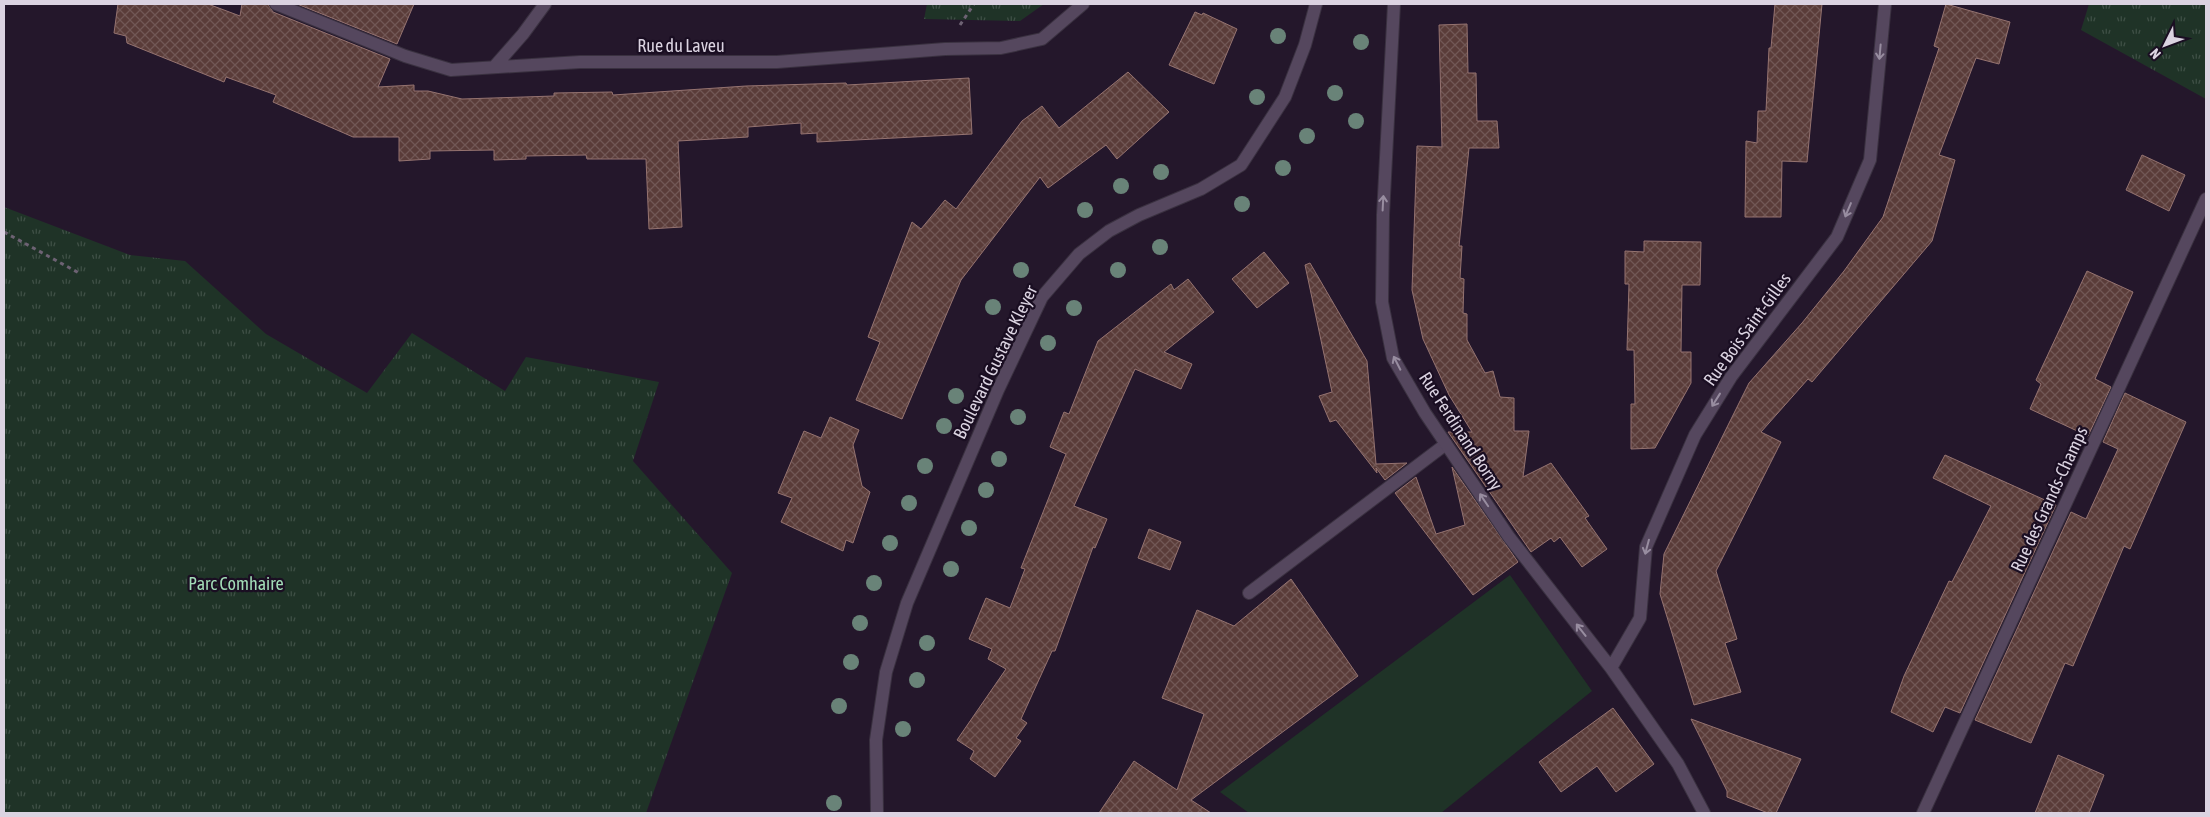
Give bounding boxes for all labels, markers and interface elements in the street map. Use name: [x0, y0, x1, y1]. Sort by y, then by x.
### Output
north arrow: [2140, 20, 2190, 70]
street label: Rue du Laveu: [637, 35, 725, 56]
one-way arrow: [1875, 44, 1885, 60]
text: N: [2147, 45, 2164, 62]
one-way arrow: [1379, 195, 1388, 211]
one-way arrow: [1843, 202, 1853, 217]
street label: Rue Bois Saint-Gilles: [1699, 268, 1795, 390]
street label: Boulevard Gustave Kleyer: [949, 281, 1042, 442]
one-way arrow: [1392, 356, 1401, 371]
street label: Rue Ferdinand Borny: [1415, 368, 1507, 494]
one-way arrow: [1711, 393, 1721, 407]
street label: Rue des Grands-Champs: [2006, 423, 2092, 575]
one-way arrow: [1479, 493, 1489, 507]
one-way arrow: [1642, 538, 1652, 554]
park label: Parc Comhaire: [188, 573, 284, 594]
one-way arrow: [1576, 624, 1587, 637]

